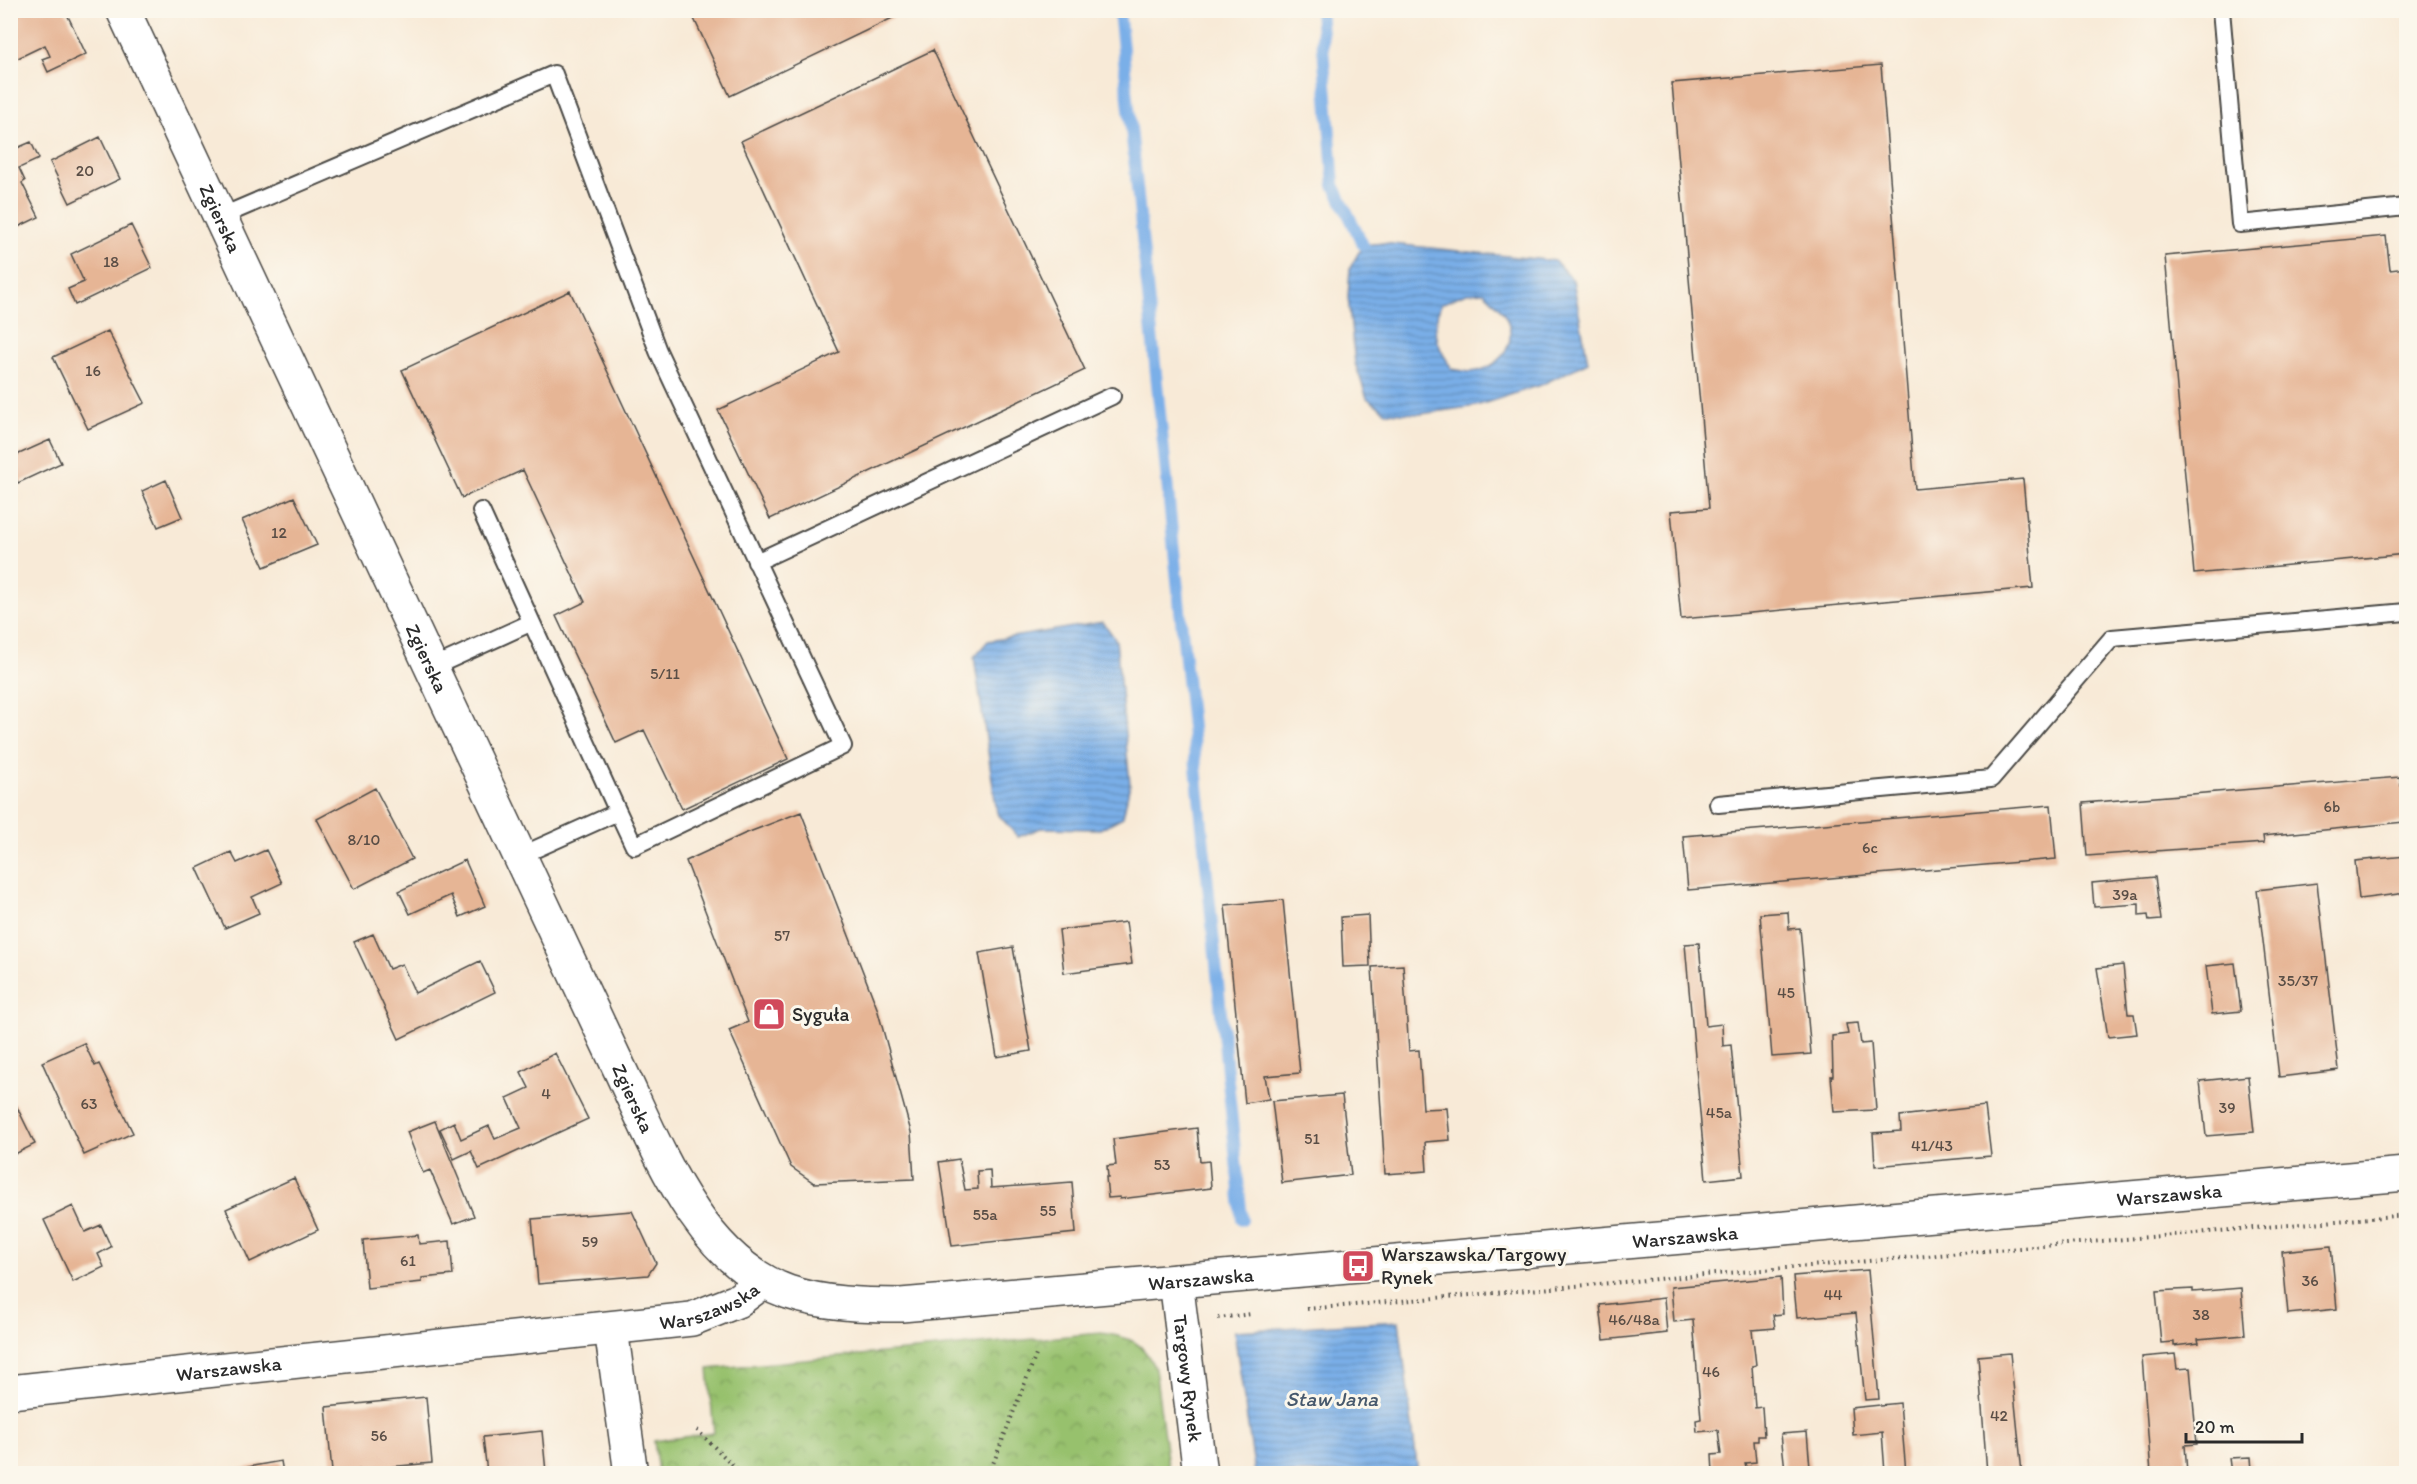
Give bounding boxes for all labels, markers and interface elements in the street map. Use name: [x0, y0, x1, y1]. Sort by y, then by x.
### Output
house number: 20: [76, 161, 94, 180]
street label: Zgierska: [194, 180, 247, 257]
house number: 18: [103, 252, 119, 271]
house number: 16: [85, 361, 101, 380]
house number: 12: [271, 523, 288, 542]
street label: Zgierska: [401, 620, 454, 697]
house number: 5/11: [650, 664, 681, 683]
house number: 6b: [2324, 797, 2340, 816]
house number: 8/10: [348, 830, 380, 849]
house number: 6c: [1862, 838, 1878, 857]
house number: 39a: [2112, 885, 2138, 904]
house number: 57: [774, 926, 790, 945]
house number: 35/37: [2278, 971, 2318, 990]
house number: 45: [1777, 983, 1795, 1002]
shop icon: Syguła: [751, 996, 787, 1032]
place label: Syguła: [792, 1002, 849, 1026]
street label: Zgierska: [607, 1060, 660, 1137]
house number: 4: [541, 1084, 551, 1103]
house number: 63: [80, 1094, 98, 1113]
house number: 39: [2218, 1098, 2236, 1117]
house number: 45a: [1706, 1103, 1733, 1122]
house number: 51: [1304, 1129, 1320, 1148]
house number: 41/43: [1911, 1136, 1953, 1155]
house number: 53: [1153, 1155, 1171, 1174]
street label: Warszawska: [2115, 1178, 2224, 1211]
house number: 55: [1040, 1201, 1056, 1220]
house number: 55a: [972, 1205, 998, 1224]
street label: Warszawska: [1631, 1220, 1740, 1253]
house number: 59: [582, 1232, 598, 1251]
place label: Warszawska/Targowy Rynek: [1381, 1242, 1567, 1289]
bus stop icon: Warszawska/Targowy Rynek: [1340, 1248, 1376, 1284]
house number: 61: [400, 1251, 417, 1270]
street label: Warszawska: [1147, 1262, 1255, 1295]
house number: 36: [2301, 1271, 2319, 1290]
street label: Warszawska: [658, 1276, 764, 1334]
house number: 44: [1823, 1285, 1843, 1304]
house number: 38: [2192, 1305, 2210, 1324]
house number: 46/48a: [1608, 1310, 1660, 1329]
street label: Targowy Rynek: [1168, 1313, 1208, 1444]
street label: Warszawska: [175, 1351, 283, 1386]
house number: 46: [1702, 1362, 1720, 1381]
water label: Staw Jana: [1286, 1386, 1378, 1411]
house number: 42: [1990, 1406, 2009, 1425]
scale bar: [2186, 1406, 2302, 1444]
text: 20 m: [2195, 1416, 2235, 1438]
house number: 56: [371, 1426, 387, 1445]

